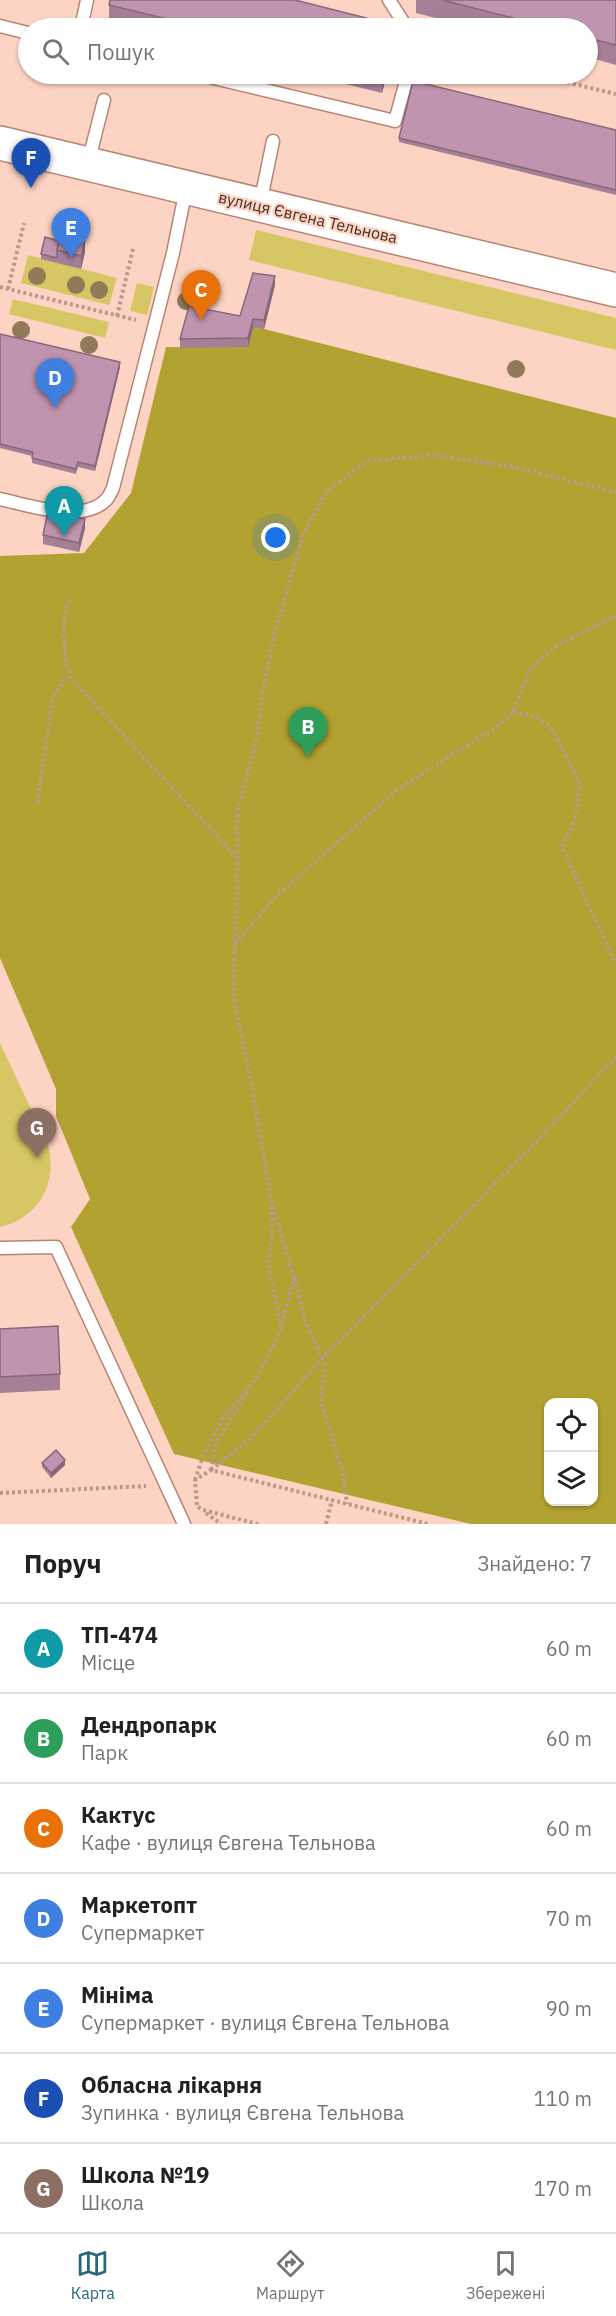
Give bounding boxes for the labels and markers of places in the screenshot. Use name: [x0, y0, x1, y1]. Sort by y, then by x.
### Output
pin: F: [12, 138, 51, 188]
pin: E: [52, 208, 90, 258]
pin: C: [182, 270, 220, 320]
pin: D: [36, 358, 74, 408]
pin: A: [44, 486, 84, 536]
pin: B: [288, 708, 328, 757]
pin: G: [18, 1108, 57, 1158]

